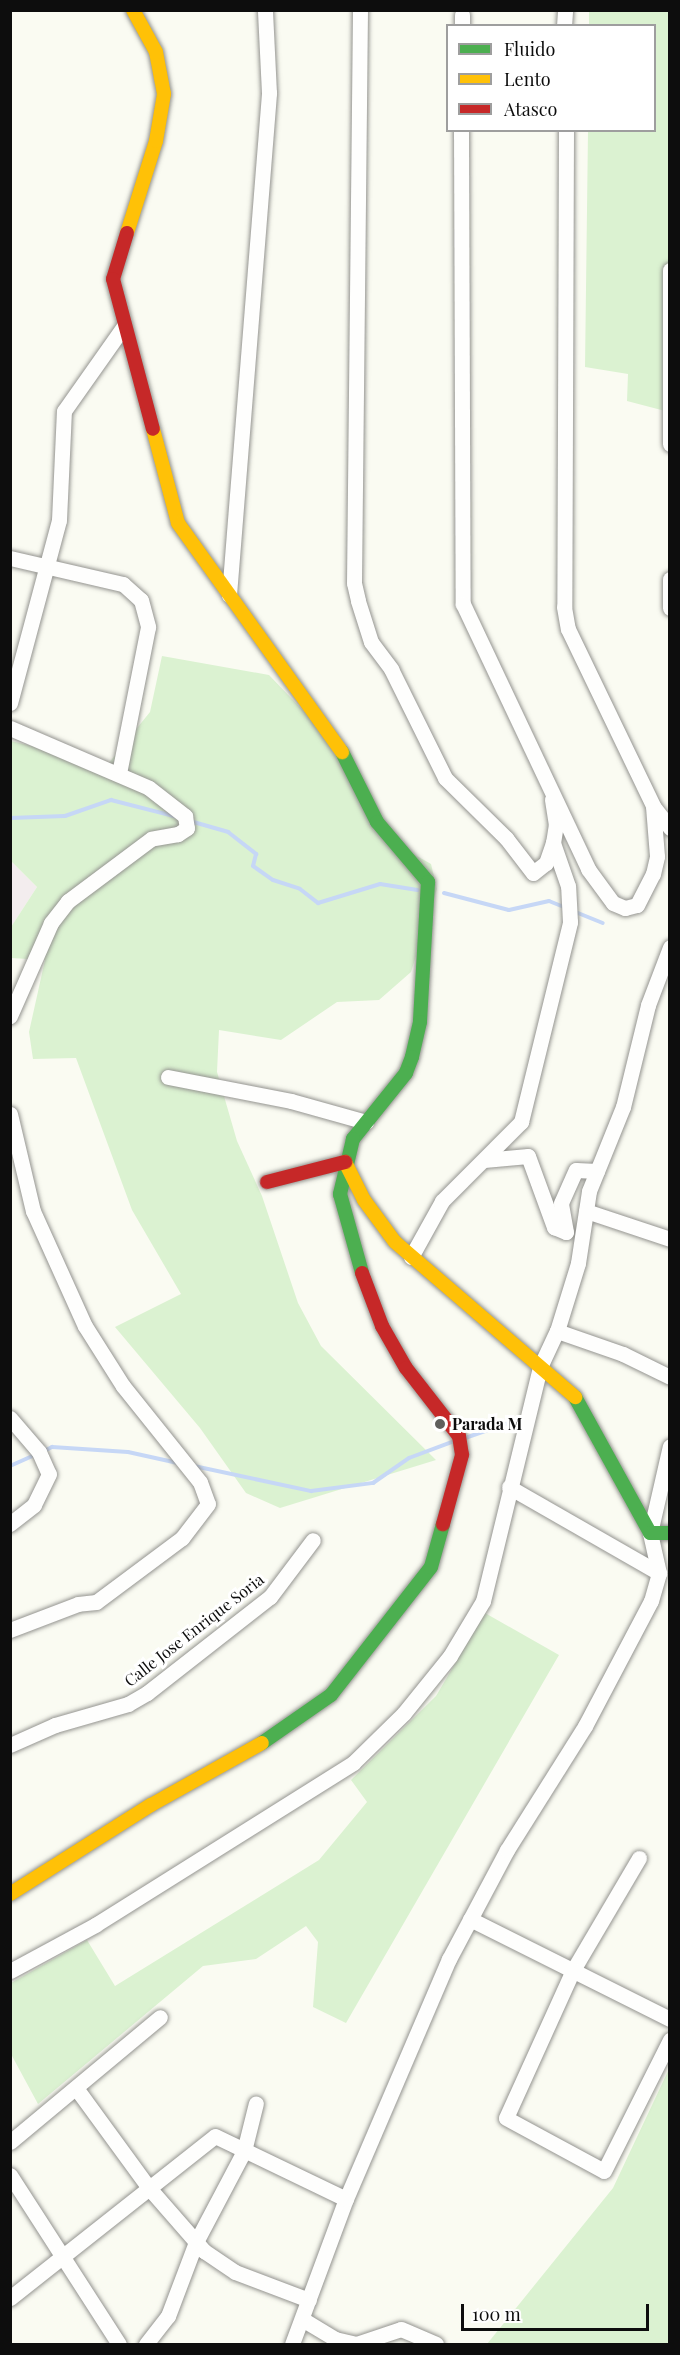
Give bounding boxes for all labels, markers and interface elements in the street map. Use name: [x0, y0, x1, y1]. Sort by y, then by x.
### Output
legend: [446, 24, 656, 132]
text: Fluido: [504, 37, 555, 61]
text: Lento: [504, 67, 551, 91]
text: Atasco: [504, 97, 557, 121]
place label: Parada M: [452, 1414, 523, 1434]
marker: Parada M: [433, 1417, 447, 1431]
street label: Calle Jose Enrique Soria: [120, 1570, 268, 1690]
scale bar: [464, 2292, 652, 2330]
text: 100 m: [472, 2302, 521, 2326]

